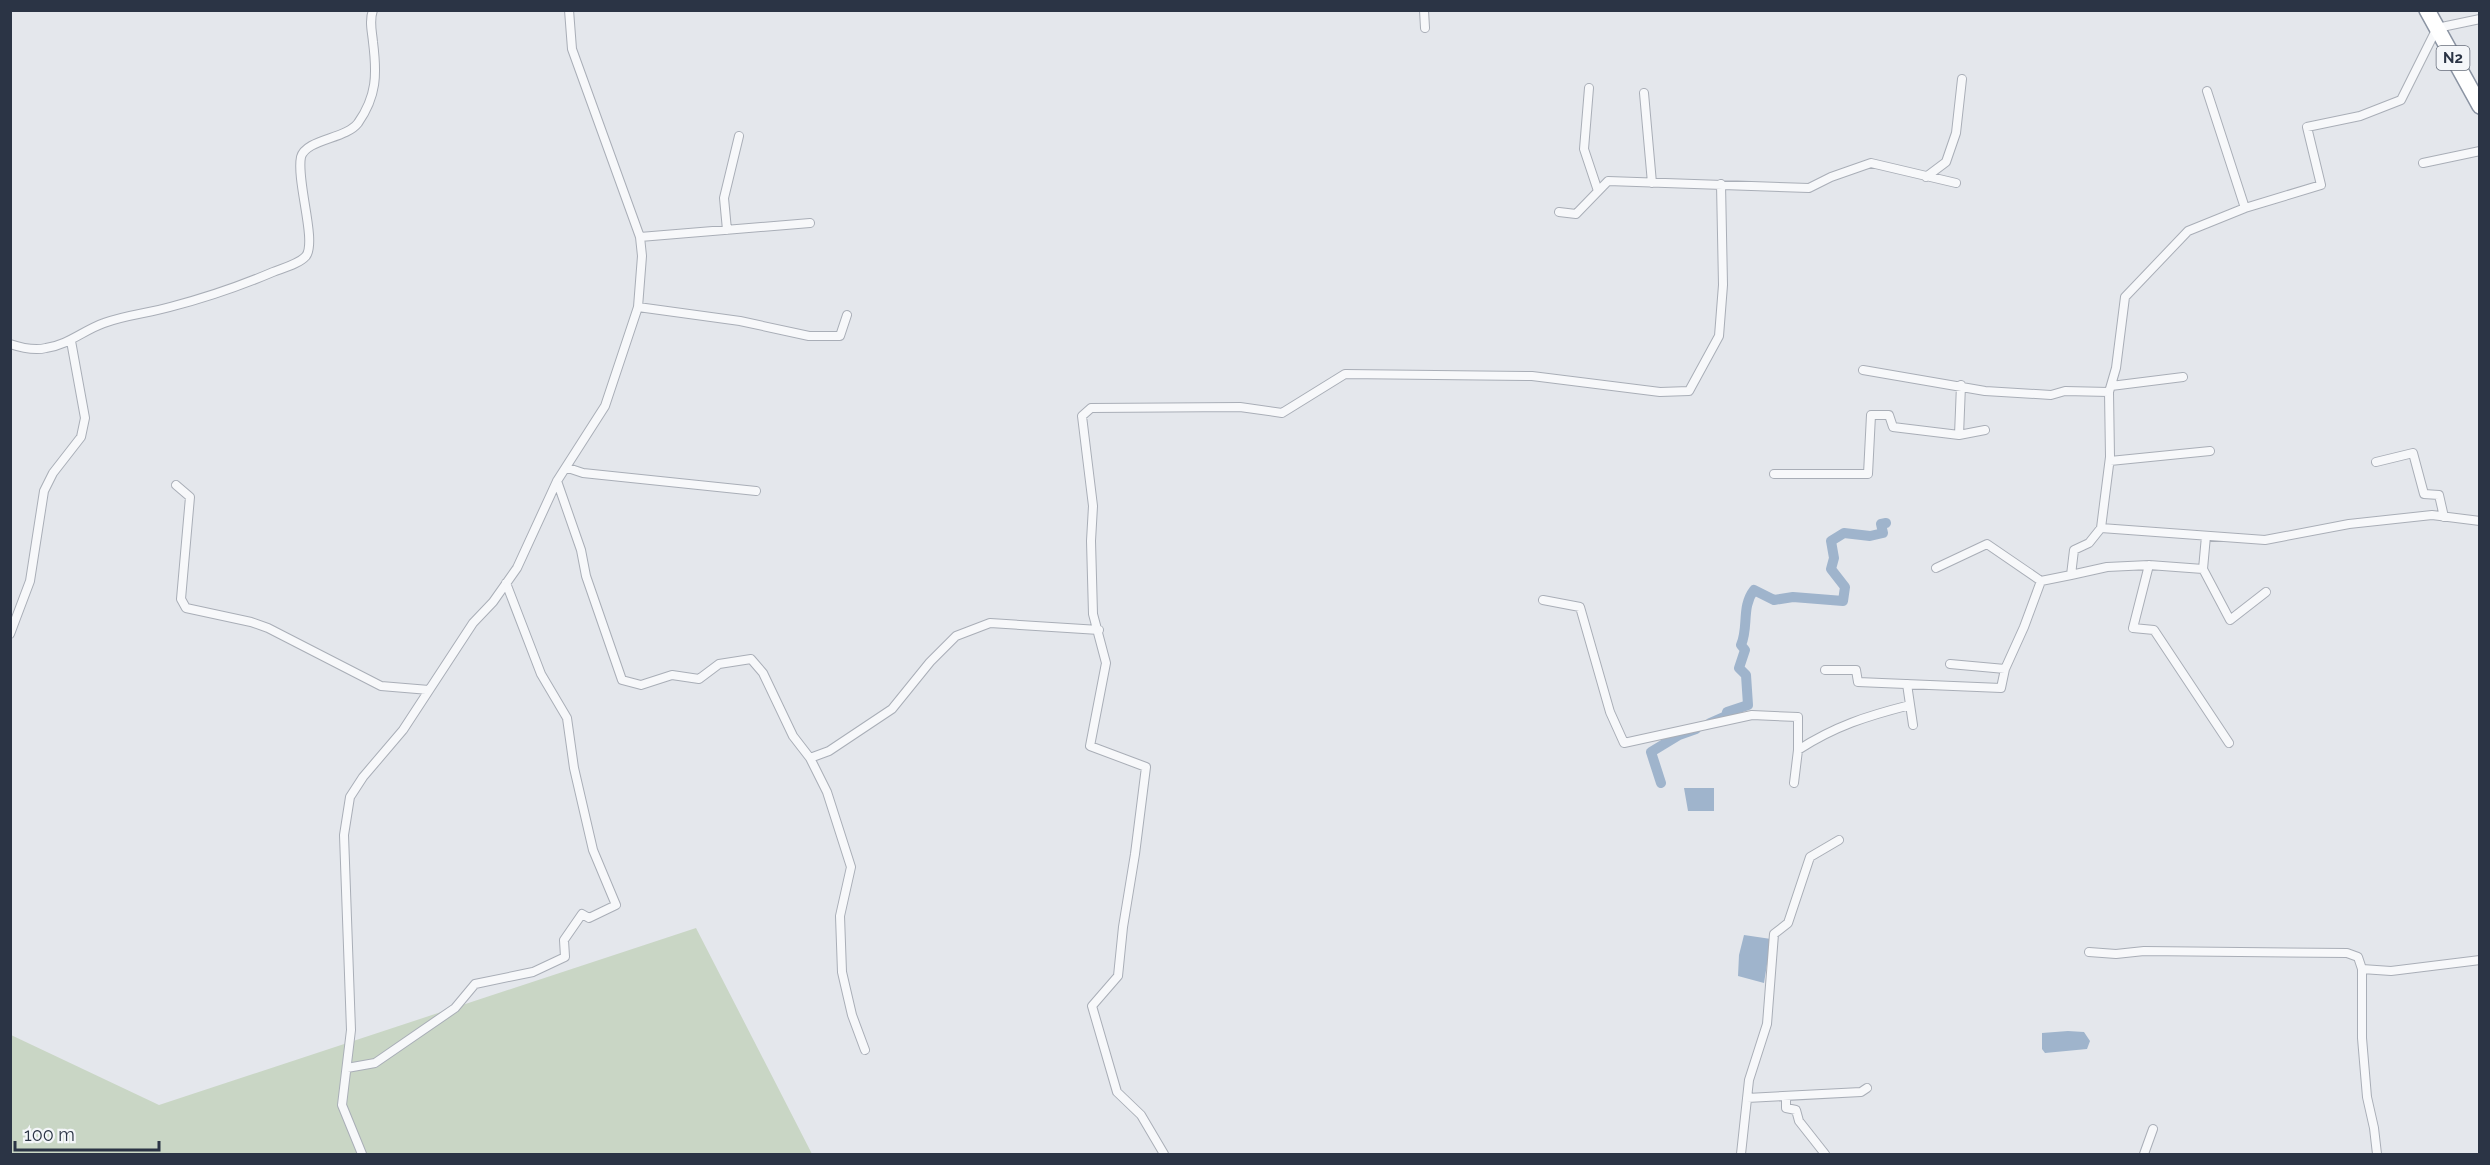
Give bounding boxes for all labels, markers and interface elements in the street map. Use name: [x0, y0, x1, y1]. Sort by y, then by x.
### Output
road number: N2: [2436, 46, 2470, 70]
scale bar: [15, 1114, 159, 1152]
text: 100 m: [24, 1124, 75, 1145]

